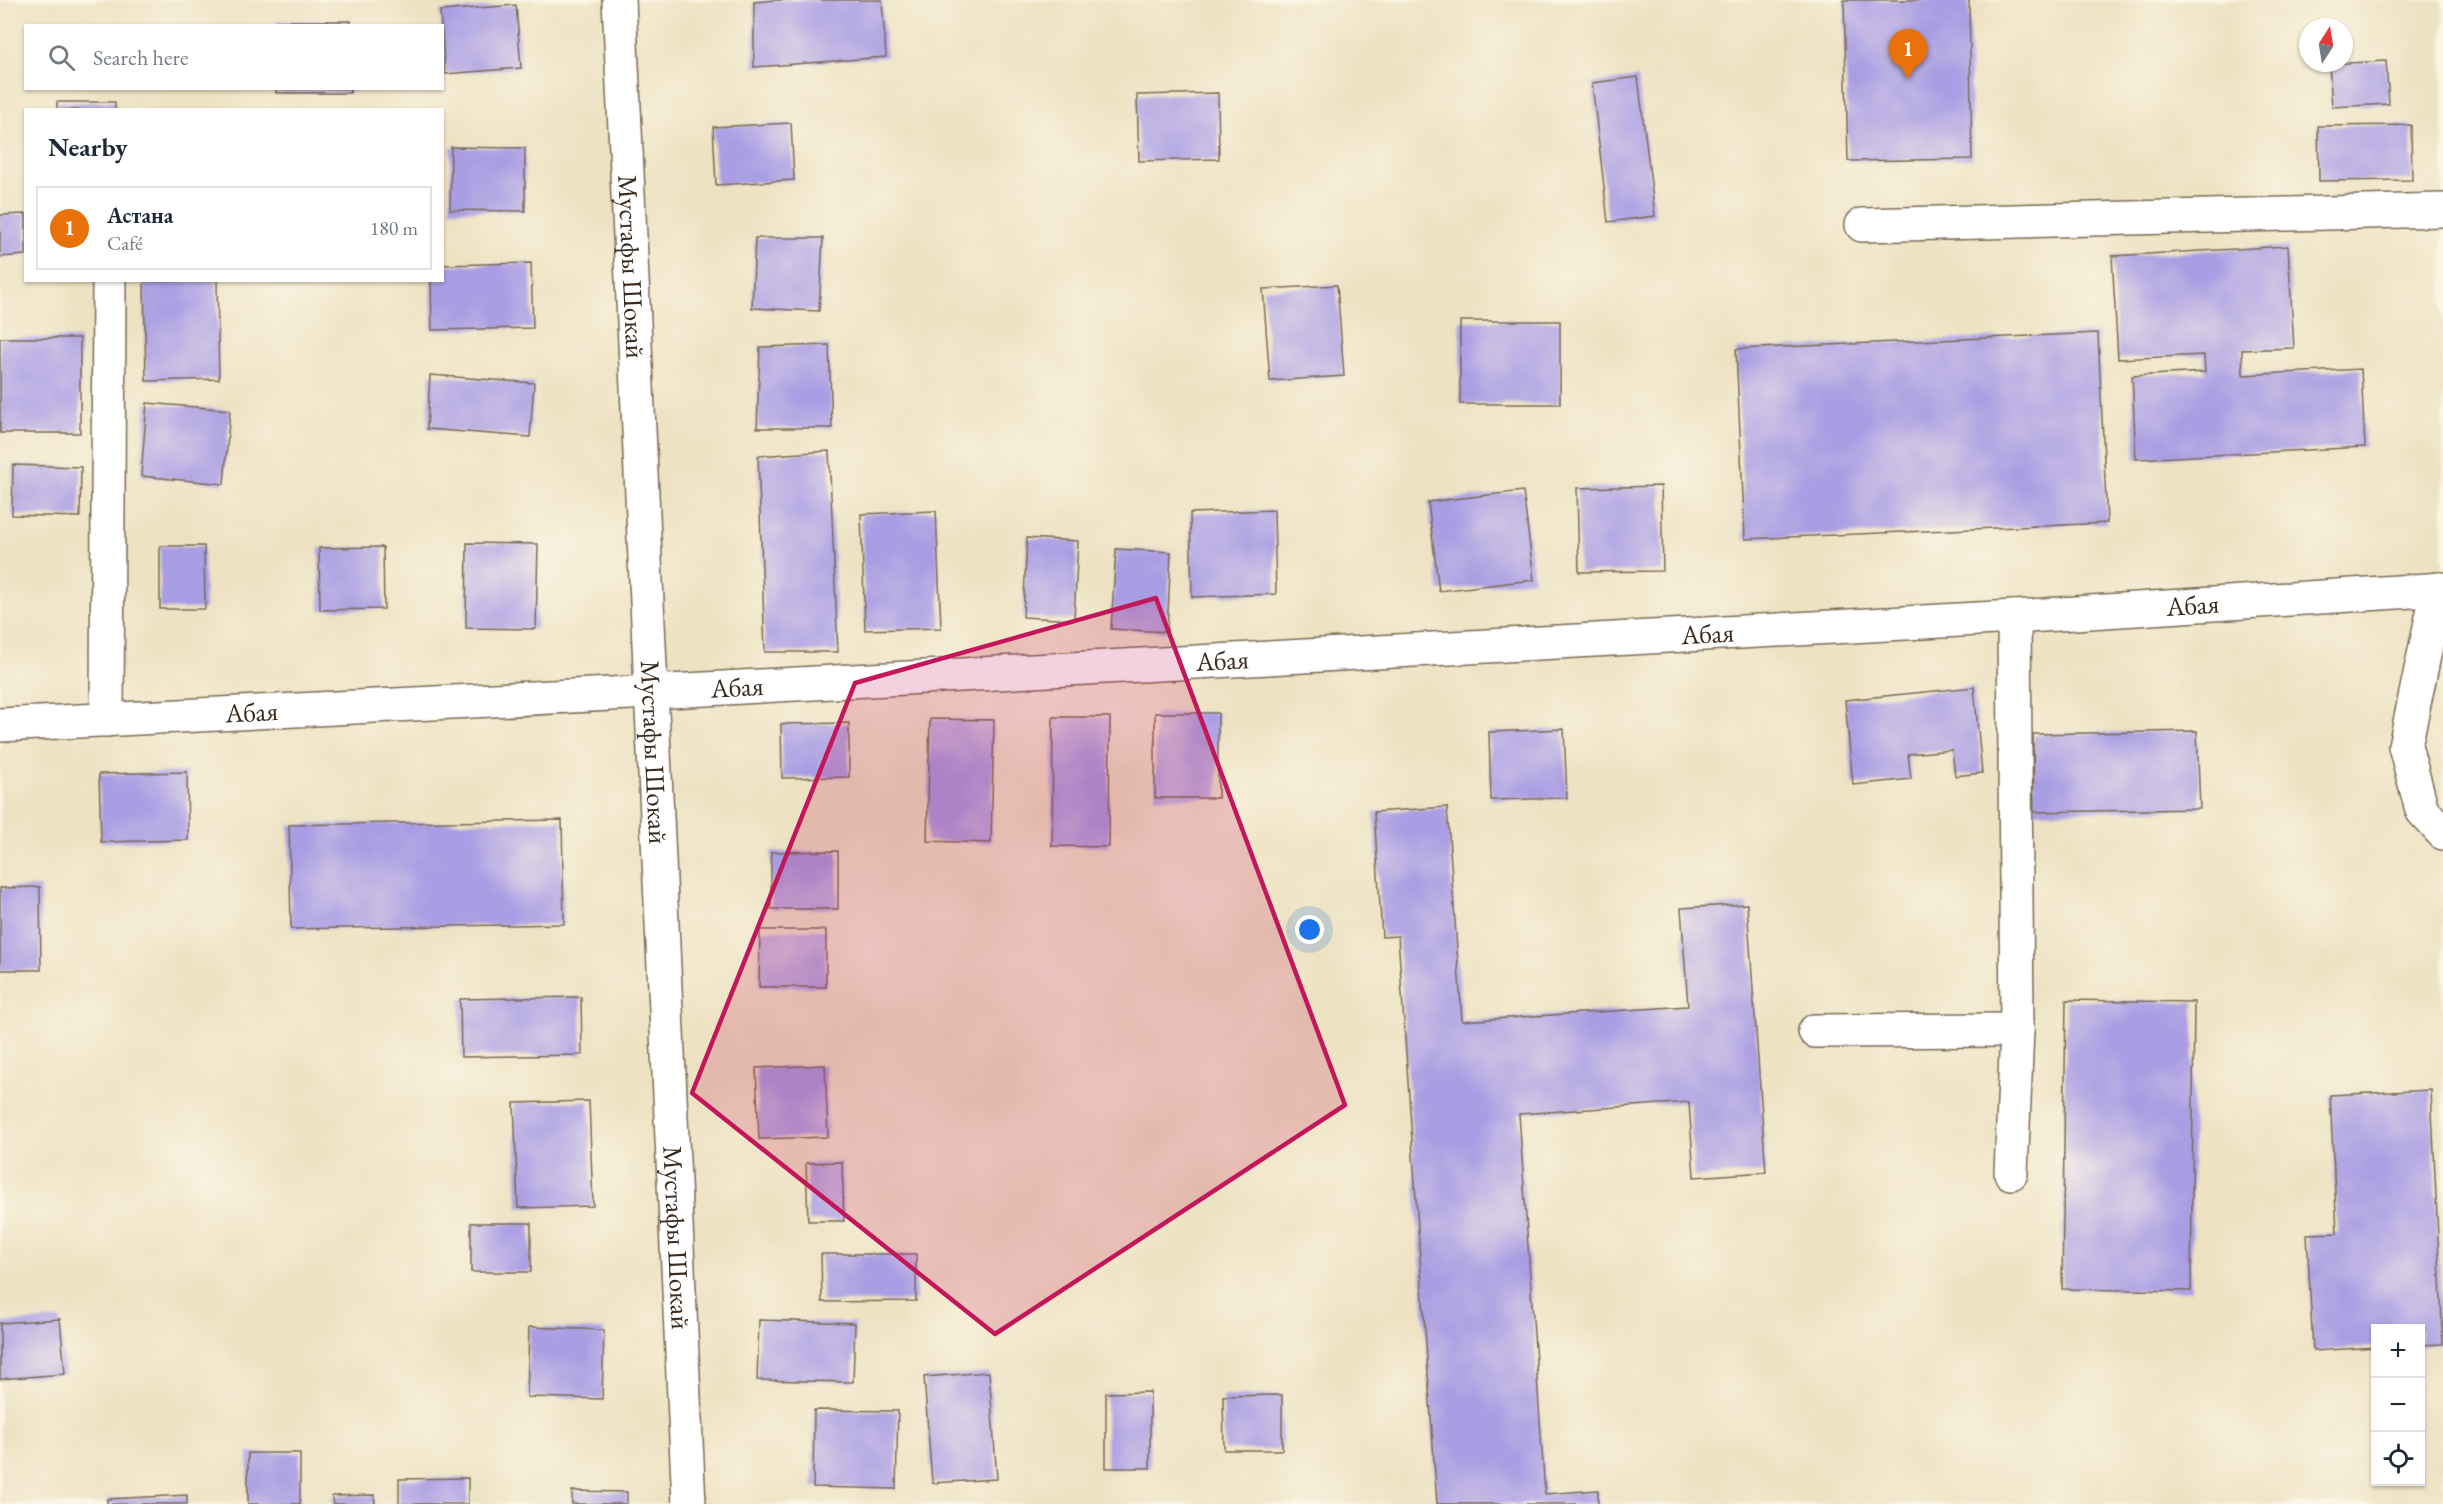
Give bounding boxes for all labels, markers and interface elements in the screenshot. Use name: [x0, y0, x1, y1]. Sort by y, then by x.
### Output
north arrow: [2299, 18, 2353, 72]
search box: [24, 24, 444, 90]
pin: 1: [1888, 29, 1928, 79]
icon: search: [45, 41, 78, 74]
text: Search here: [93, 43, 188, 72]
text: Nearby: [48, 130, 128, 164]
street label: Мустафы Шокай: [610, 174, 654, 359]
text: Астана: [107, 201, 173, 230]
text: 1: [64, 215, 75, 241]
text: 180 m: [370, 215, 418, 241]
text: Café: [107, 230, 143, 256]
street label: Абая: [2164, 586, 2220, 624]
street label: Абая: [1679, 614, 1735, 652]
street label: Абая: [1194, 641, 1250, 679]
street label: Мустафы Шокай: [633, 660, 676, 845]
street label: Абая: [709, 668, 764, 706]
street label: Абая: [223, 693, 279, 731]
your location: [1295, 915, 1324, 944]
street label: Мустафы Шокай: [655, 1145, 699, 1330]
map controls: [2371, 1324, 2425, 1486]
button: +: [2371, 1324, 2425, 1378]
button: −: [2371, 1378, 2425, 1432]
button: locate: [2371, 1432, 2425, 1486]

